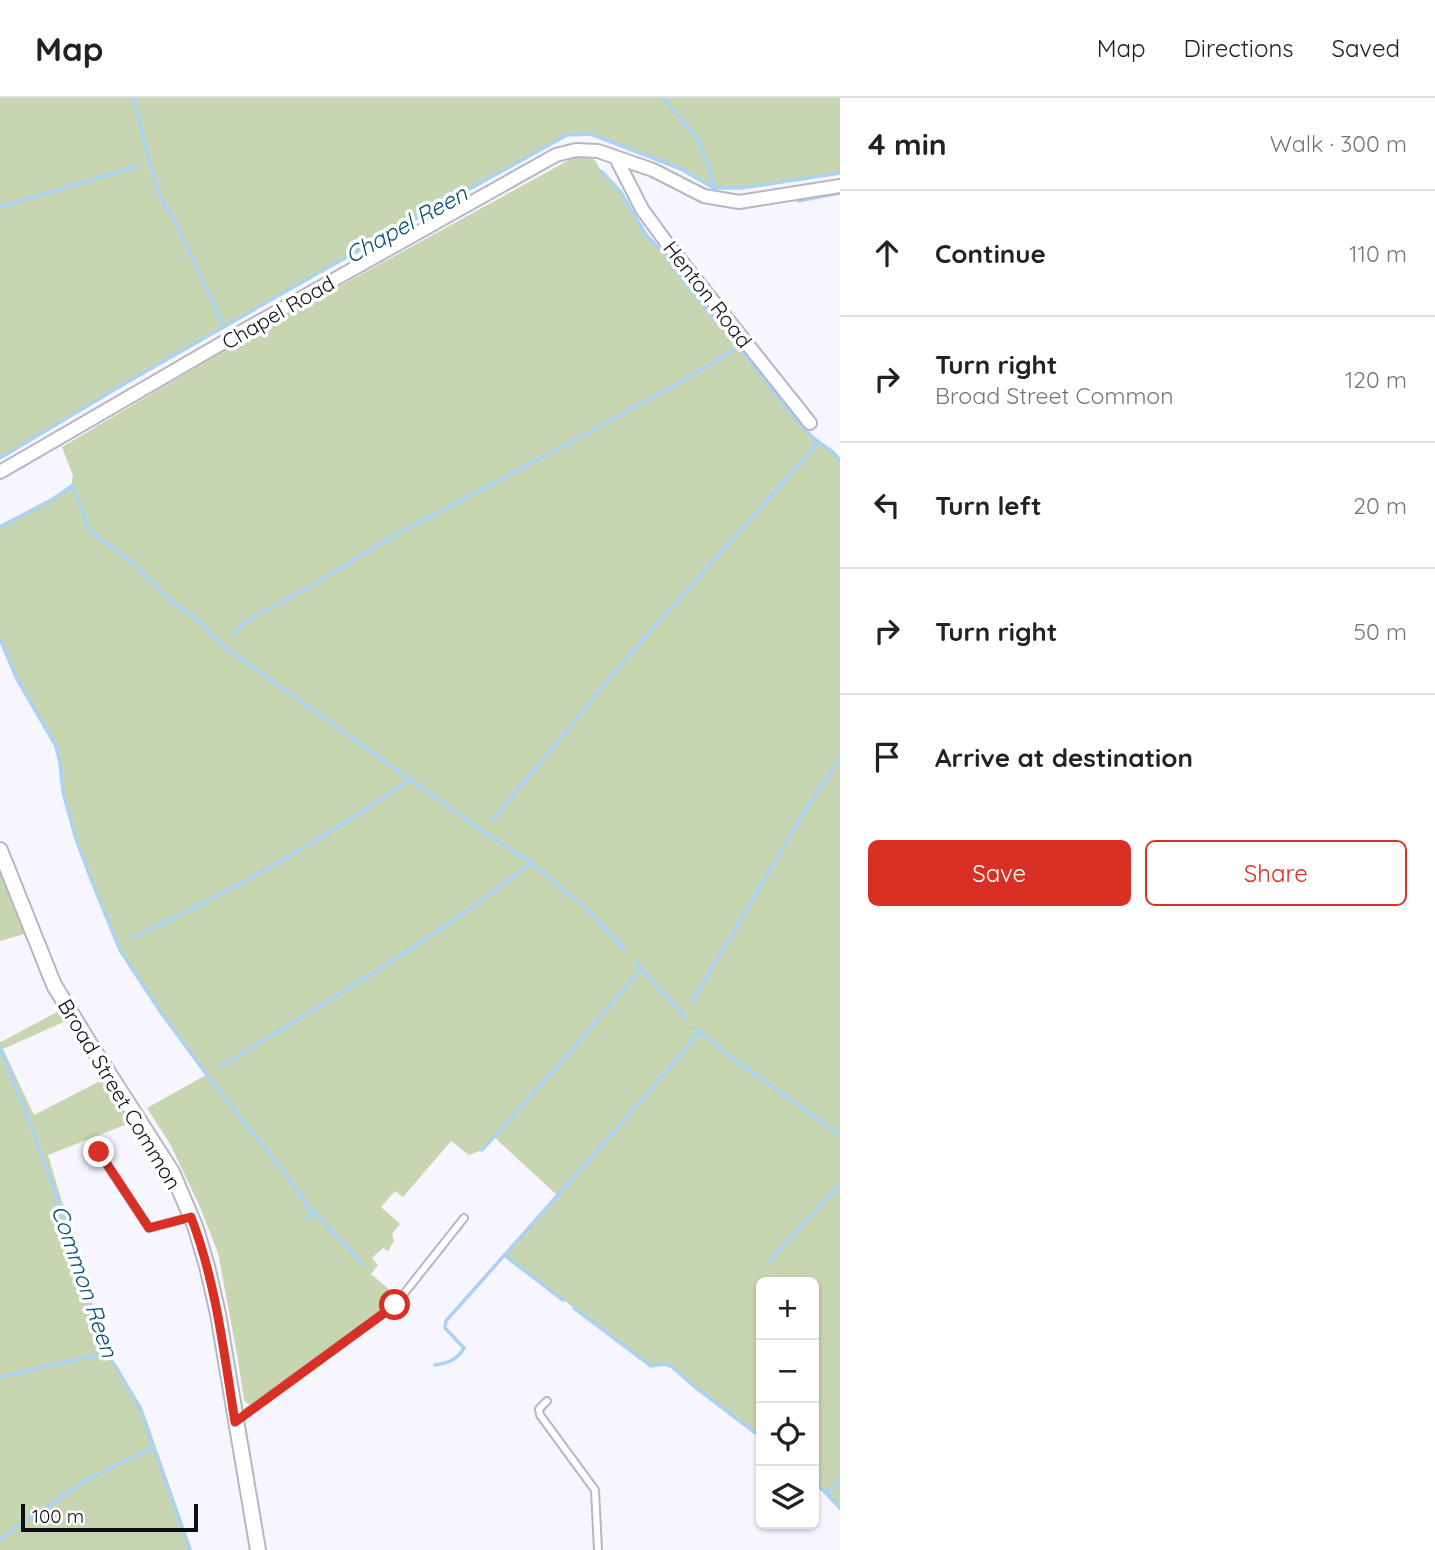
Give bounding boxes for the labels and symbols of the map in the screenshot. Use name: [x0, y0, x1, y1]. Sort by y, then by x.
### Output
water label: Chapel Reen: [340, 178, 473, 269]
street label: Henton Road: [658, 235, 758, 353]
street label: Chapel Road: [217, 269, 339, 355]
street label: Broad Street Common: [53, 994, 187, 1194]
route end: [83, 1136, 114, 1167]
water label: Common Reen: [45, 1201, 125, 1362]
route start: [379, 1289, 410, 1320]
scale bar: [21, 1501, 198, 1533]

